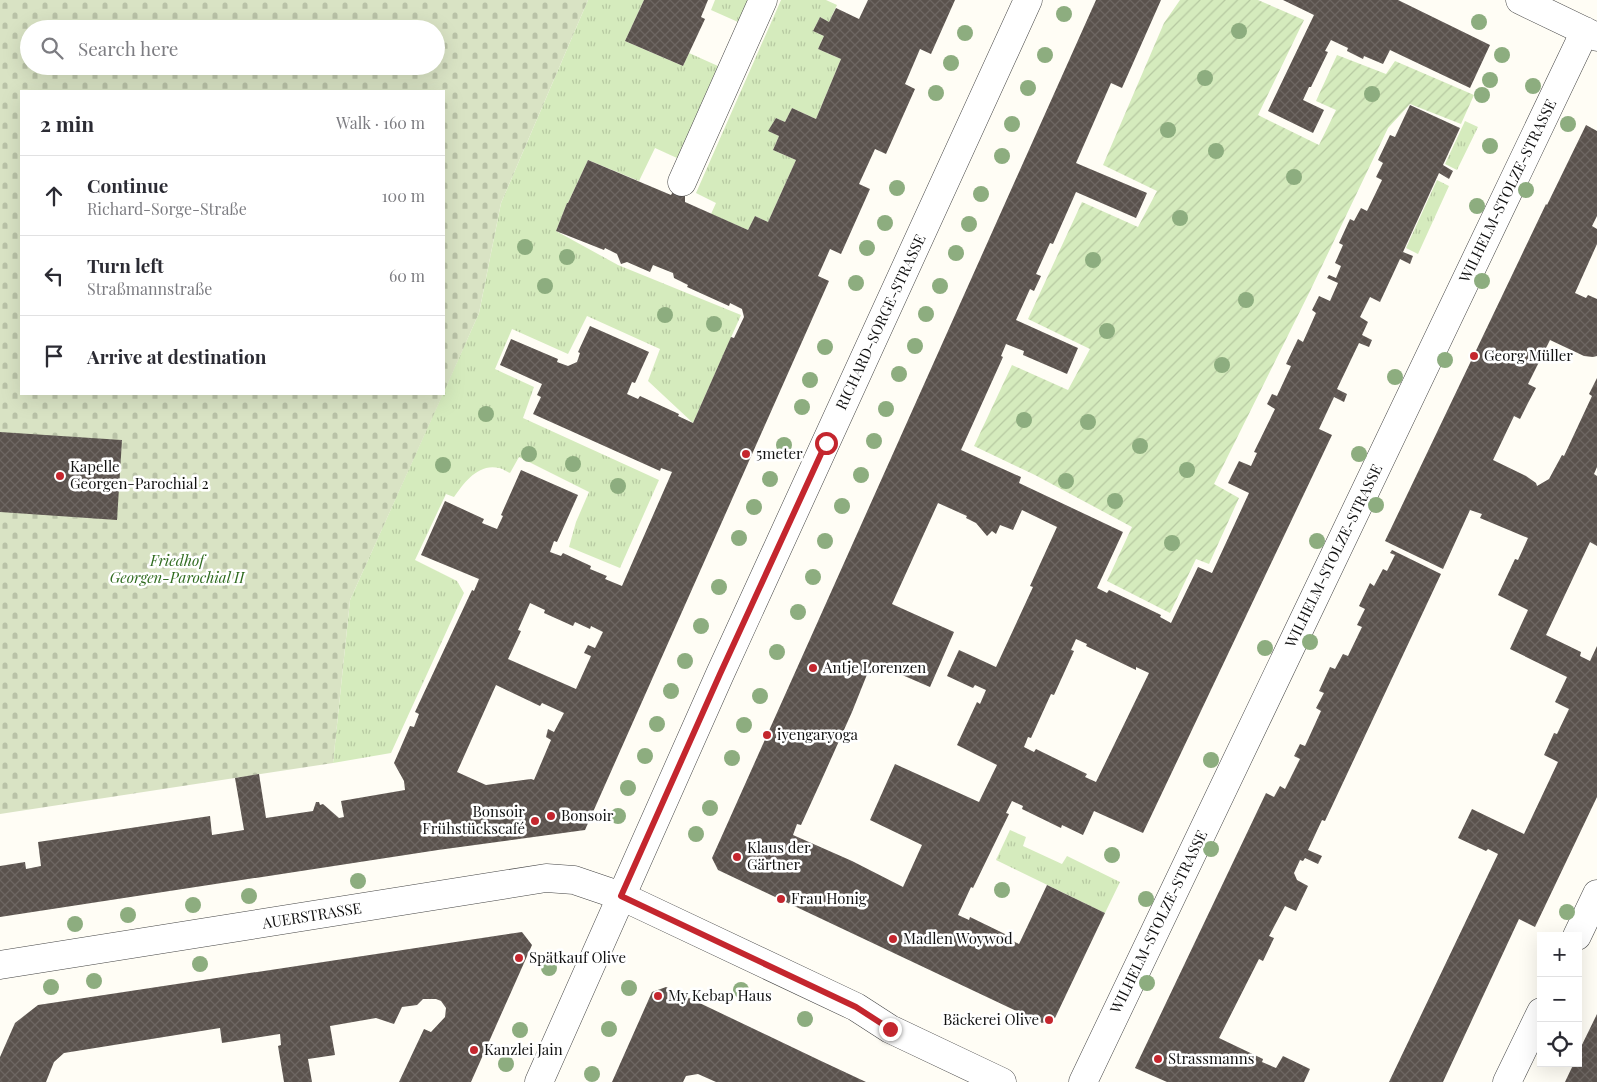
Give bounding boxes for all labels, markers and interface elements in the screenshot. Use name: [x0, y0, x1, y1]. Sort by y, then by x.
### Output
search box: [20, 20, 445, 75]
icon: search: [38, 34, 66, 62]
text: Search here: [78, 35, 178, 61]
street label: WILHELM-STOLZE-STRASSE: [1453, 95, 1560, 287]
text: 2 min: [40, 109, 94, 137]
text: Walk · 160 m: [336, 112, 425, 133]
text: Continue: [87, 172, 168, 198]
icon: ahead: [40, 182, 68, 210]
text: 100 m: [382, 185, 425, 206]
text: Richard-Sorge-Straße: [87, 198, 247, 219]
street label: RICHARD-SORGE-STRASSE: [831, 231, 930, 413]
text: Turn left: [87, 252, 164, 278]
icon: left: [40, 262, 68, 290]
text: 60 m: [389, 265, 425, 286]
text: Straßmannstraße: [87, 278, 212, 299]
icon: arrive: [40, 342, 68, 370]
text: Arrive at destination: [87, 343, 267, 369]
place label: Georg Müller: [1484, 345, 1573, 365]
marker: Georg Müller: [1468, 350, 1480, 362]
route start: [815, 432, 838, 455]
place label: 5meter: [756, 443, 803, 463]
marker: 5meter: [740, 448, 752, 460]
place label: Kapelle Georgen-Parochial 2: [70, 456, 209, 493]
street label: WILHELM-STOLZE-STRASSE: [1279, 460, 1386, 652]
marker: Kapelle Georgen-Parochial 2: [54, 470, 66, 482]
park label: Friedhof Georgen-Parochial II: [110, 550, 246, 587]
place label: Antje Lorenzen: [822, 657, 926, 677]
marker: Antje Lorenzen: [807, 662, 819, 674]
place label: iyengaryoga: [777, 724, 859, 744]
marker: iyengaryoga: [761, 729, 773, 741]
place label: Bonsoir Frühstückscafé: [422, 801, 525, 838]
place label: Bonsoir: [561, 805, 614, 825]
marker: Bonsoir: [545, 810, 557, 822]
marker: Bonsoir Frühstückscafé: [529, 815, 541, 827]
street label: WILHELM-STOLZE-STRASSE: [1104, 826, 1211, 1018]
place label: Klaus der Gärtner: [747, 837, 811, 874]
marker: Klaus der Gärtner: [731, 851, 743, 863]
place label: Frau Honig: [791, 888, 867, 908]
marker: Frau Honig: [775, 893, 787, 905]
street label: AUERSTRASSE: [260, 897, 363, 933]
place label: Madlen Woywod: [903, 928, 1013, 948]
map controls: [1537, 932, 1582, 1067]
button: +: [1537, 932, 1582, 977]
marker: Madlen Woywod: [887, 933, 899, 945]
place label: Spätkauf Olive: [529, 947, 626, 967]
marker: Spätkauf Olive: [513, 952, 525, 964]
button: −: [1537, 977, 1582, 1022]
place label: My Kebap Haus: [668, 985, 772, 1005]
marker: My Kebap Haus: [652, 990, 664, 1002]
place label: Bäckerei Olive: [943, 1009, 1039, 1029]
marker: Bäckerei Olive: [1043, 1014, 1055, 1026]
route end: [879, 1018, 902, 1041]
button: locate: [1537, 1022, 1582, 1067]
place label: Kanzlei Jain: [484, 1039, 563, 1059]
marker: Kanzlei Jain: [468, 1044, 480, 1056]
place label: Strassmanns: [1168, 1048, 1254, 1068]
marker: Strassmanns: [1152, 1053, 1164, 1065]

